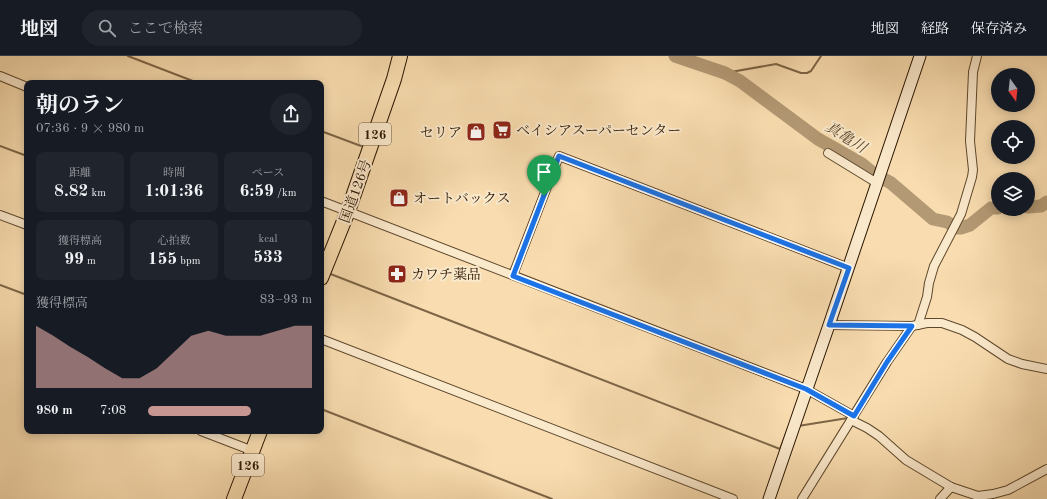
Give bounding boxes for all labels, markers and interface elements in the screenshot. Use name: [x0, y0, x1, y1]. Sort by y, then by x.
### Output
search box: [82, 10, 362, 46]
icon: search: [96, 17, 118, 39]
text: 地図: [20, 21, 58, 40]
text: ここで検索: [128, 22, 203, 37]
text: 地図: [871, 22, 899, 36]
text: 経路: [921, 22, 949, 36]
text: 保存済み: [971, 22, 1027, 36]
north arrow: [991, 68, 1035, 112]
map controls: [991, 68, 1035, 216]
button: share: [270, 93, 312, 135]
text: 朝のラン: [36, 95, 124, 117]
water label: 真亀川: [822, 118, 871, 158]
supermarket icon: ベイシアスーパーセンター: [491, 119, 513, 141]
button: locate: [991, 120, 1035, 164]
shop icon: セリア: [465, 121, 487, 143]
text: 07:36 · 9 × 980 m: [36, 122, 144, 135]
road number: 126: [359, 123, 391, 145]
place label: ベイシアスーパーセンター: [516, 124, 681, 138]
place label: セリア: [420, 126, 462, 140]
pin: [527, 155, 561, 196]
street label: 国道126号: [337, 157, 374, 225]
icon: arrive: [533, 161, 555, 183]
text: 距離: [69, 168, 91, 179]
text: 時間: [163, 168, 185, 179]
text: ペース: [252, 168, 284, 179]
button: layers: [991, 172, 1035, 216]
text: 8.82: [54, 183, 88, 200]
text: 1:01:36: [145, 183, 203, 200]
text: 6:59: [240, 183, 274, 200]
shop icon: オートバックス: [388, 187, 410, 209]
text: km: [88, 188, 106, 199]
text: /km: [274, 188, 296, 199]
place label: オートバックス: [413, 191, 511, 206]
text: kcal: [259, 234, 277, 245]
text: 獲得標高: [58, 236, 102, 247]
text: 心拍数: [158, 236, 191, 247]
text: 533: [253, 249, 283, 266]
text: 99: [64, 251, 84, 268]
text: 155: [148, 251, 177, 268]
text: m: [84, 256, 96, 267]
text: bpm: [177, 256, 200, 267]
pharmacy icon: カワチ薬品: [386, 263, 408, 285]
place label: カワチ薬品: [411, 267, 481, 282]
text: 83–93 m: [260, 293, 312, 306]
text: 獲得標高: [36, 297, 88, 310]
text: 980 m: [36, 404, 73, 417]
text: 7:08: [100, 404, 126, 417]
road number: 126: [232, 454, 264, 476]

